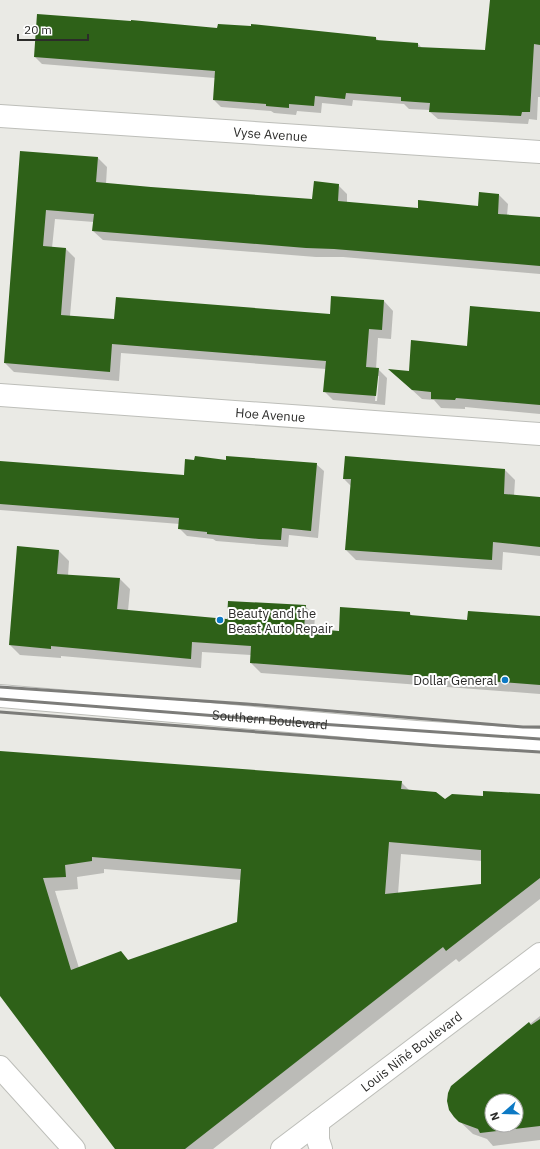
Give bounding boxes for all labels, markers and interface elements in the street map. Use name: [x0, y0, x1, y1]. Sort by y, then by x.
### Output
scale bar: [18, 16, 88, 42]
text: 20 m: [24, 22, 52, 37]
street label: Vyse Avenue: [233, 123, 308, 145]
street label: Hoe Avenue: [235, 404, 306, 426]
place label: Beauty and the Beast Auto Repair: [228, 605, 333, 637]
marker: Beauty and the Beast Auto Repair: [215, 615, 225, 625]
place label: Dollar General: [413, 672, 497, 689]
marker: Dollar General: [500, 675, 510, 685]
street label: Southern Boulevard: [212, 706, 328, 733]
street label: Louis Niñé Boulevard: [357, 1007, 465, 1095]
north arrow: [484, 1093, 524, 1133]
text: N: [487, 1110, 503, 1123]

